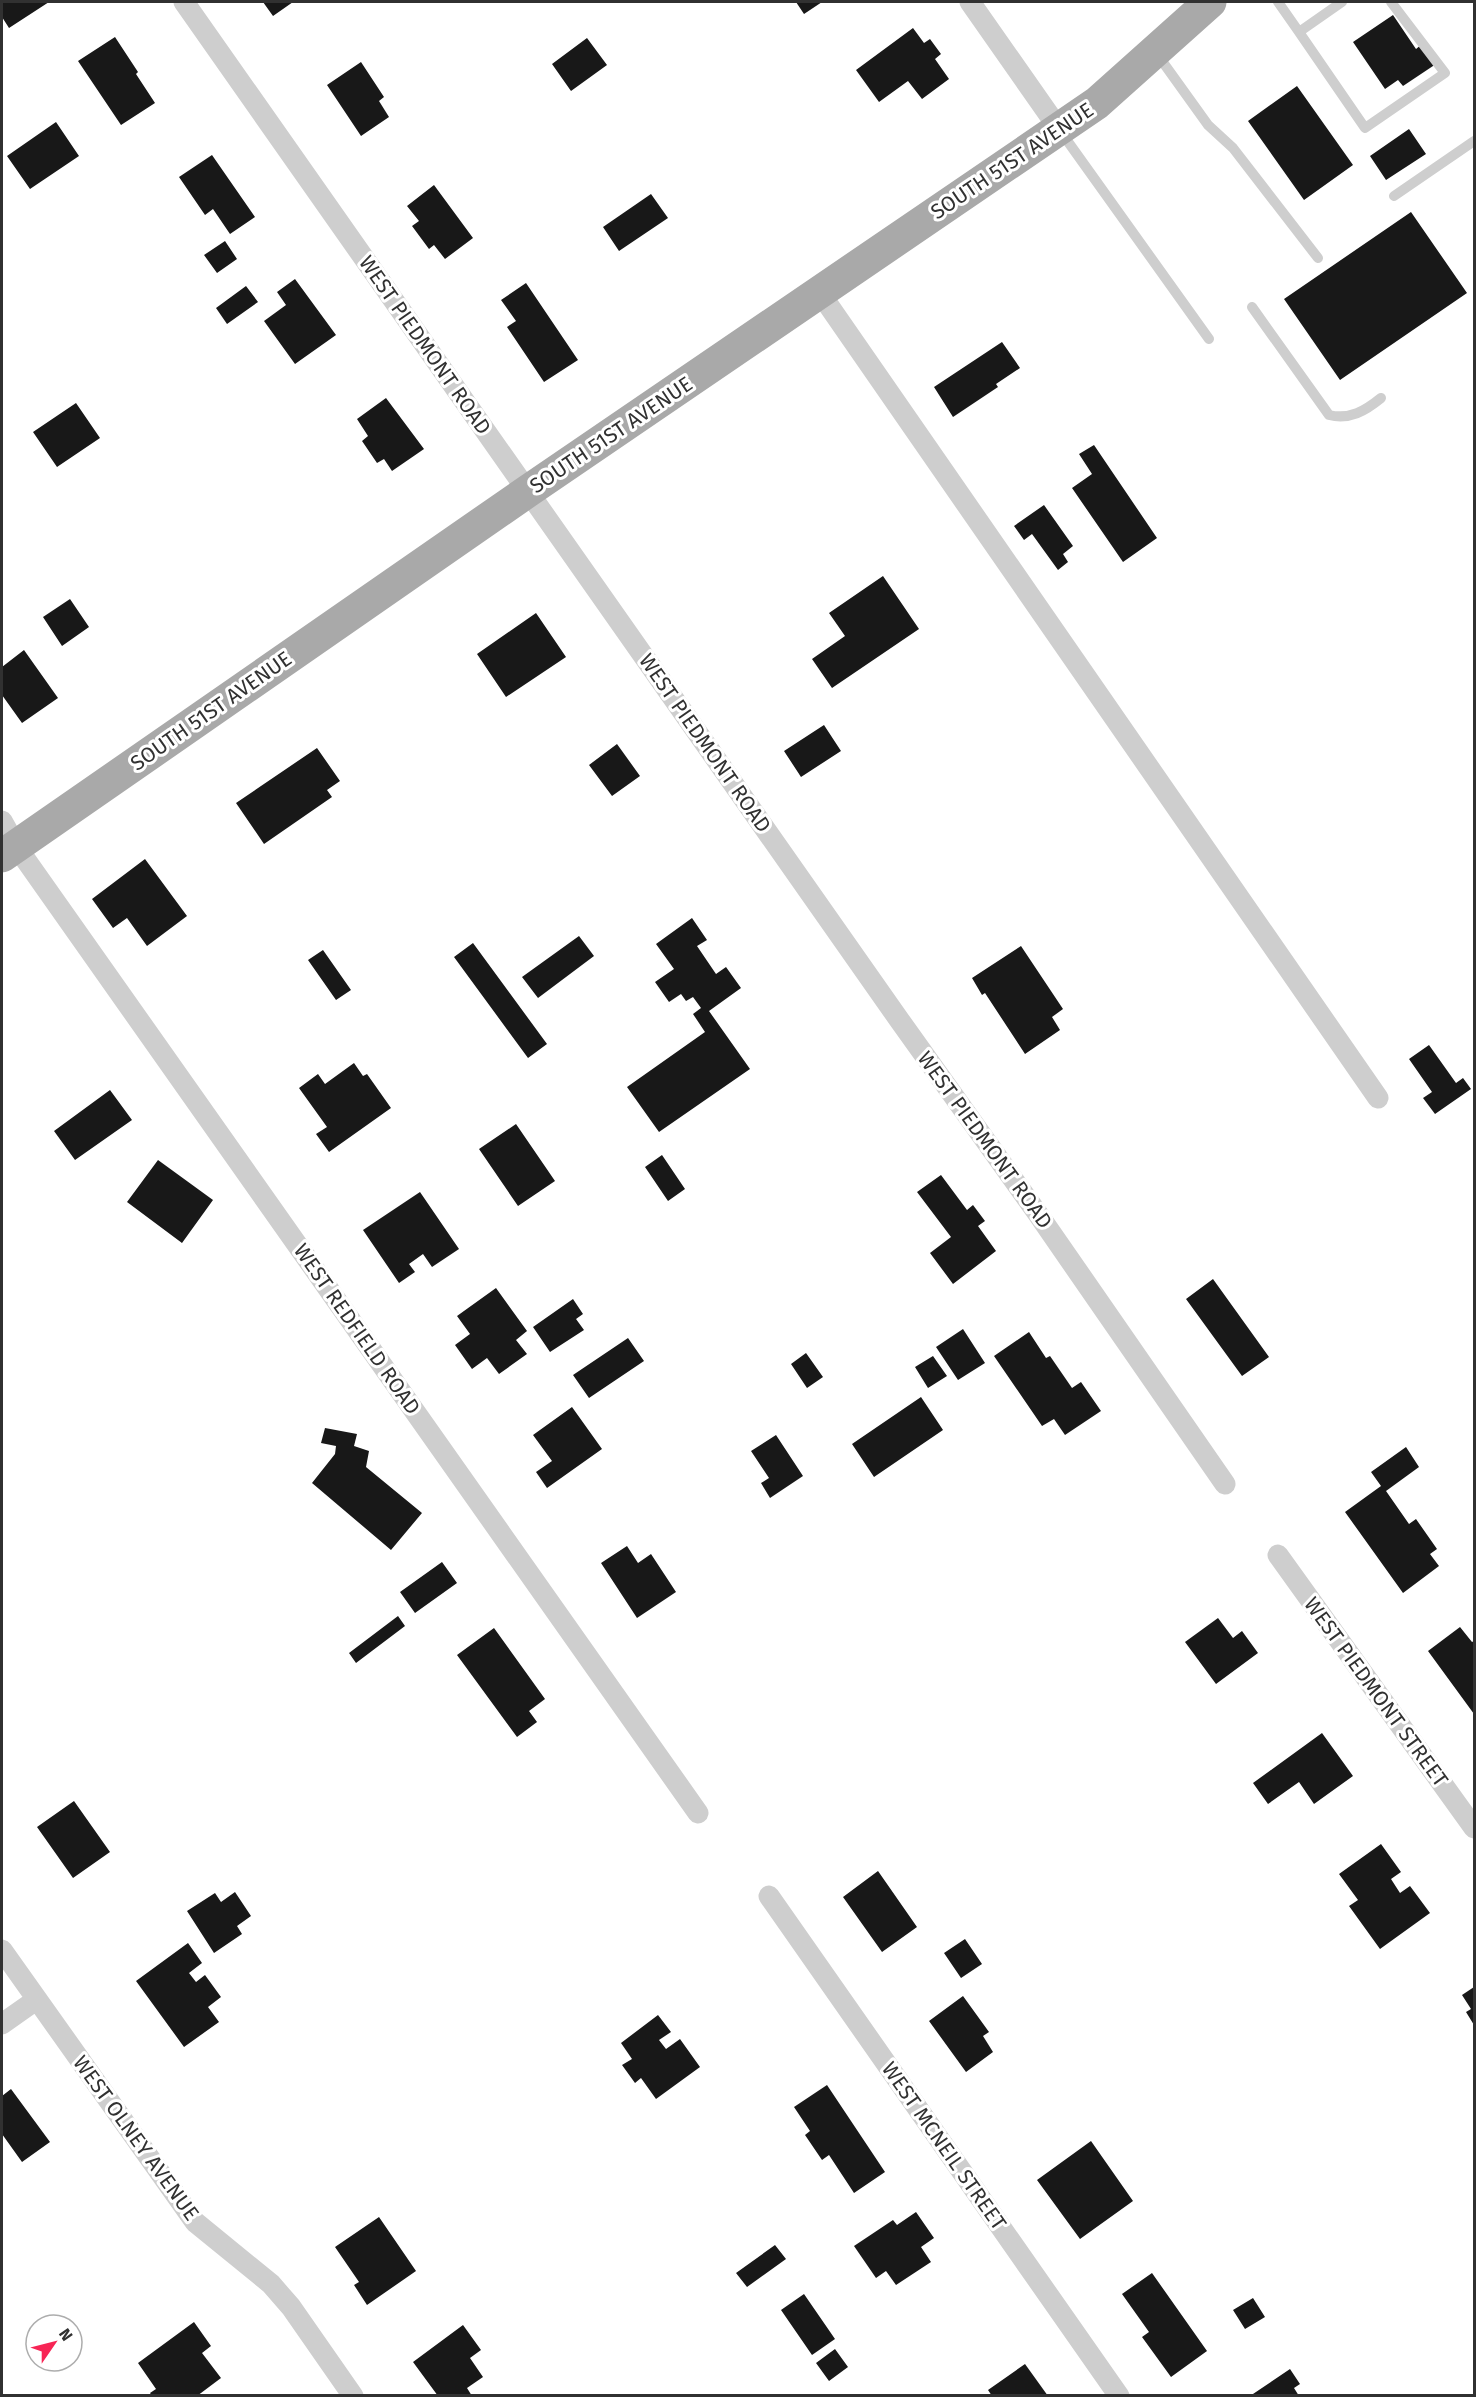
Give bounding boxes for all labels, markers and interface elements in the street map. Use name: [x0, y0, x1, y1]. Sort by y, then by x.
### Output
street label: SOUTH 51ST AVENUE: [926, 97, 1098, 225]
street label: WEST PIEDMONT ROAD: [353, 250, 497, 440]
street label: SOUTH 51ST AVENUE: [525, 371, 697, 499]
street label: SOUTH 51ST AVENUE: [125, 646, 297, 776]
street label: WEST PIEDMONT ROAD: [633, 648, 777, 838]
street label: WEST PIEDMONT ROAD: [912, 1046, 1058, 1234]
street label: WEST REDFIELD ROAD: [288, 1238, 426, 1420]
street label: WEST PIEDMONT STREET: [1298, 1592, 1454, 1792]
street label: WEST OLNEY AVENUE: [67, 2050, 205, 2226]
street label: WEST MCNEIL STREET: [876, 2057, 1012, 2235]
north arrow: [24, 2313, 84, 2373]
text: N: [55, 2325, 77, 2344]

